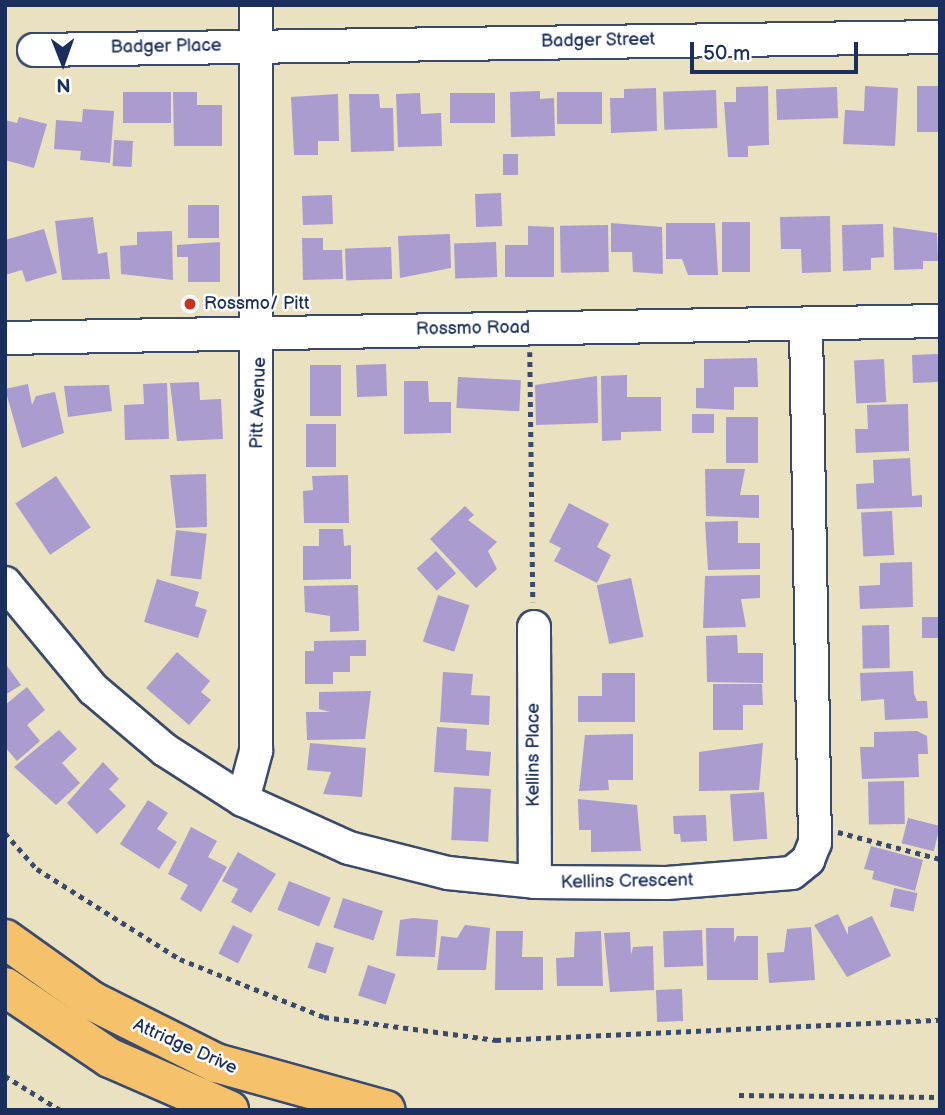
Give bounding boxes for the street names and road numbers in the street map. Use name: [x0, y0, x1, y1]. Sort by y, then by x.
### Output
street label: Badger Street: [540, 29, 656, 53]
street label: Badger Place: [110, 35, 222, 59]
street label: Rossmo Road: [416, 317, 530, 341]
street label: Pitt Avenue: [247, 357, 271, 449]
street label: Kellins Place: [523, 703, 545, 807]
street label: Kellins Crescent: [560, 870, 694, 894]
street label: Attridge Drive: [130, 1014, 240, 1080]

